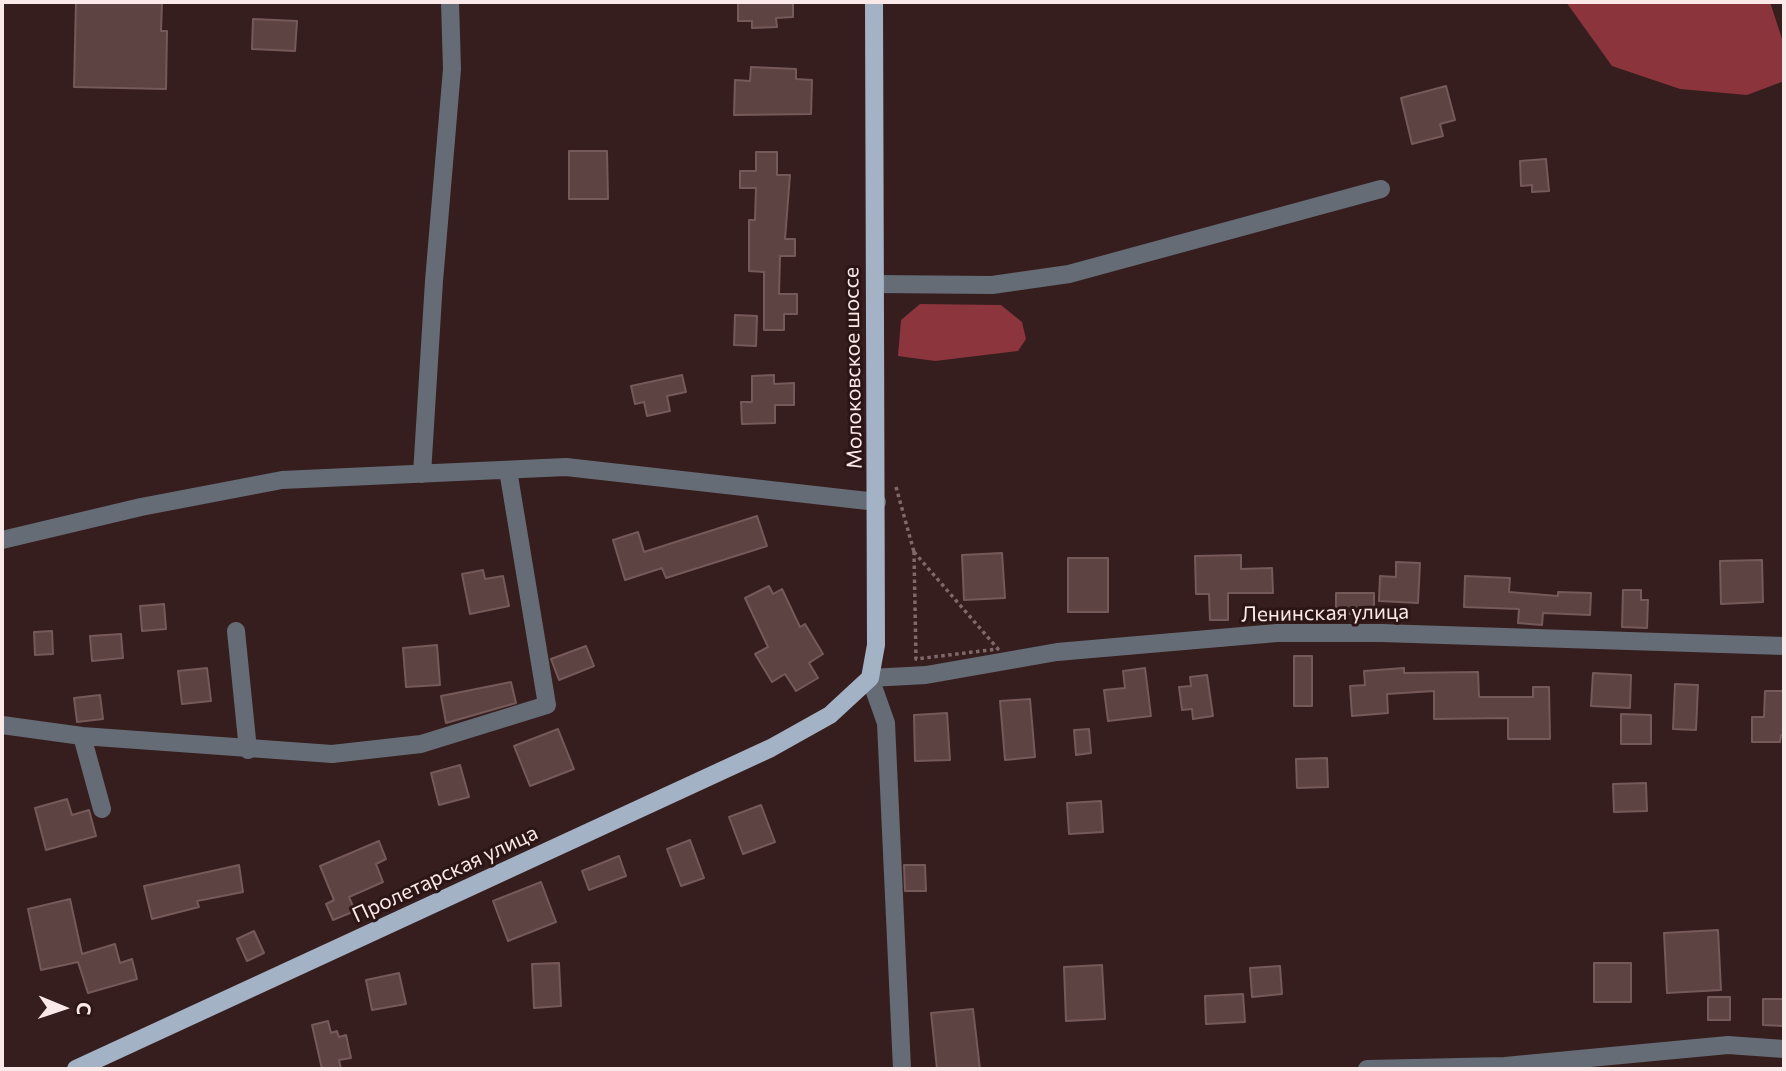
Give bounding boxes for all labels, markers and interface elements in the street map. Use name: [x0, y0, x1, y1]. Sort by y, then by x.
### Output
street label: Молоковское шоссе: [839, 267, 867, 469]
street label: Ленинская улица: [1241, 599, 1409, 627]
street label: Пролетарская улица: [348, 820, 542, 928]
north arrow: [28, 973, 98, 1043]
text: С: [73, 1002, 96, 1016]

